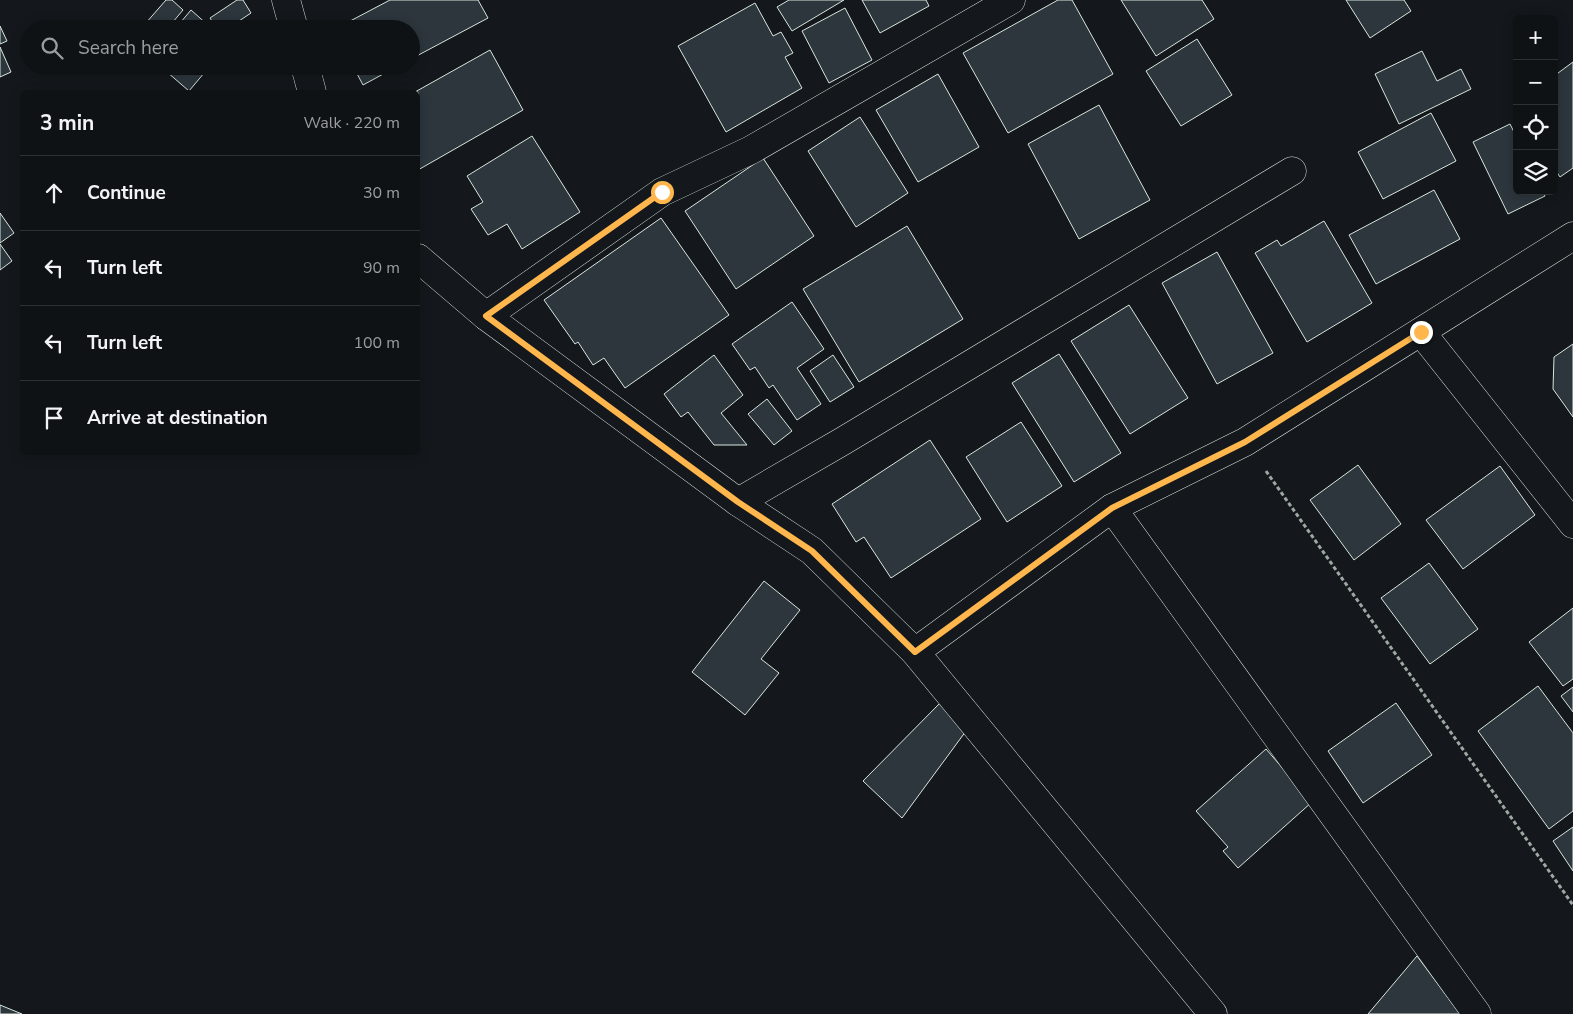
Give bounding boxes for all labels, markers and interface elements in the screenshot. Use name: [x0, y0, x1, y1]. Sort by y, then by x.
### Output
map controls: [1513, 15, 1558, 195]
button: +: [1513, 15, 1558, 60]
search box: [20, 20, 420, 75]
icon: search: [38, 34, 66, 62]
text: Search here: [78, 35, 179, 61]
button: −: [1513, 60, 1558, 105]
button: locate: [1513, 105, 1558, 150]
text: 3 min: [40, 109, 94, 137]
text: Walk · 220 m: [304, 112, 400, 134]
button: layers: [1513, 150, 1558, 195]
icon: ahead: [40, 179, 68, 207]
text: Continue: [87, 180, 166, 206]
route start: [651, 181, 674, 204]
text: 30 m: [363, 182, 400, 204]
icon: left: [40, 254, 68, 282]
text: Turn left: [87, 255, 162, 281]
text: 90 m: [363, 257, 400, 279]
route end: [1410, 321, 1433, 344]
icon: left: [40, 329, 68, 357]
text: Turn left: [87, 330, 162, 356]
text: 100 m: [353, 332, 400, 354]
icon: arrive: [40, 404, 68, 432]
text: Arrive at destination: [87, 405, 268, 431]

